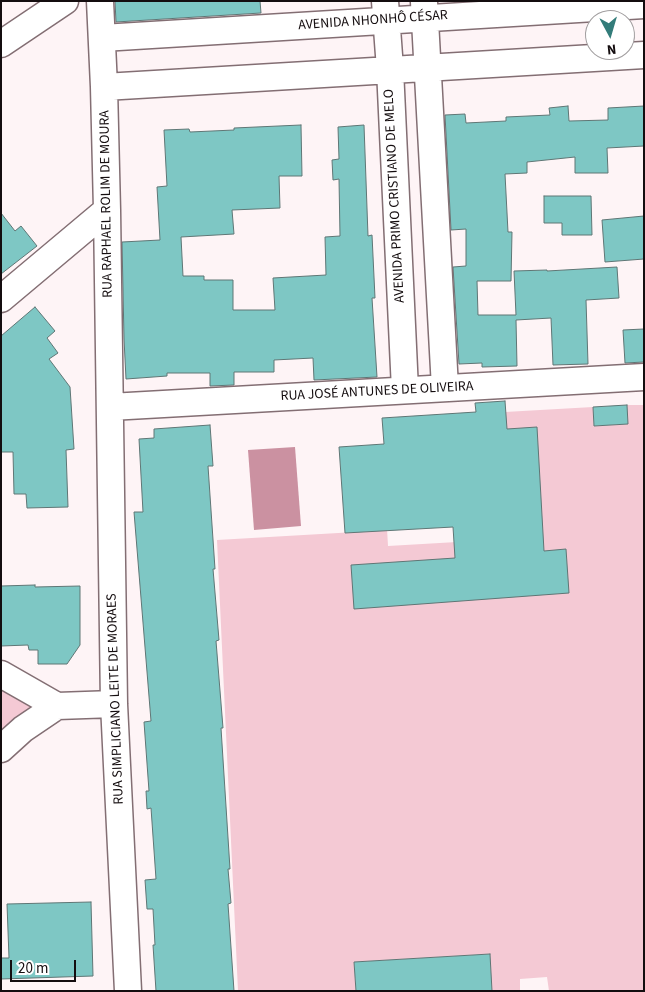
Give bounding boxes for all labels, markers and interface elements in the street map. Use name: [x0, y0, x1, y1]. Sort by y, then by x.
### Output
street label: AVENIDA NHONHÔ CÉSAR: [298, 7, 448, 35]
north arrow: [585, 10, 635, 60]
text: N: [606, 38, 617, 59]
street label: AVENIDA PRIMO CRISTIANO DE MELO: [381, 89, 409, 303]
street label: RUA RAPHAEL ROLIM DE MOURA: [97, 110, 117, 298]
street label: RUA JOSÉ ANTUNES DE OLIVEIRA: [280, 379, 474, 405]
street label: RUA SIMPLICIANO LEITE DE MORAES: [104, 593, 128, 805]
scale bar: [12, 950, 79, 982]
text: 20 m: [18, 958, 48, 979]

